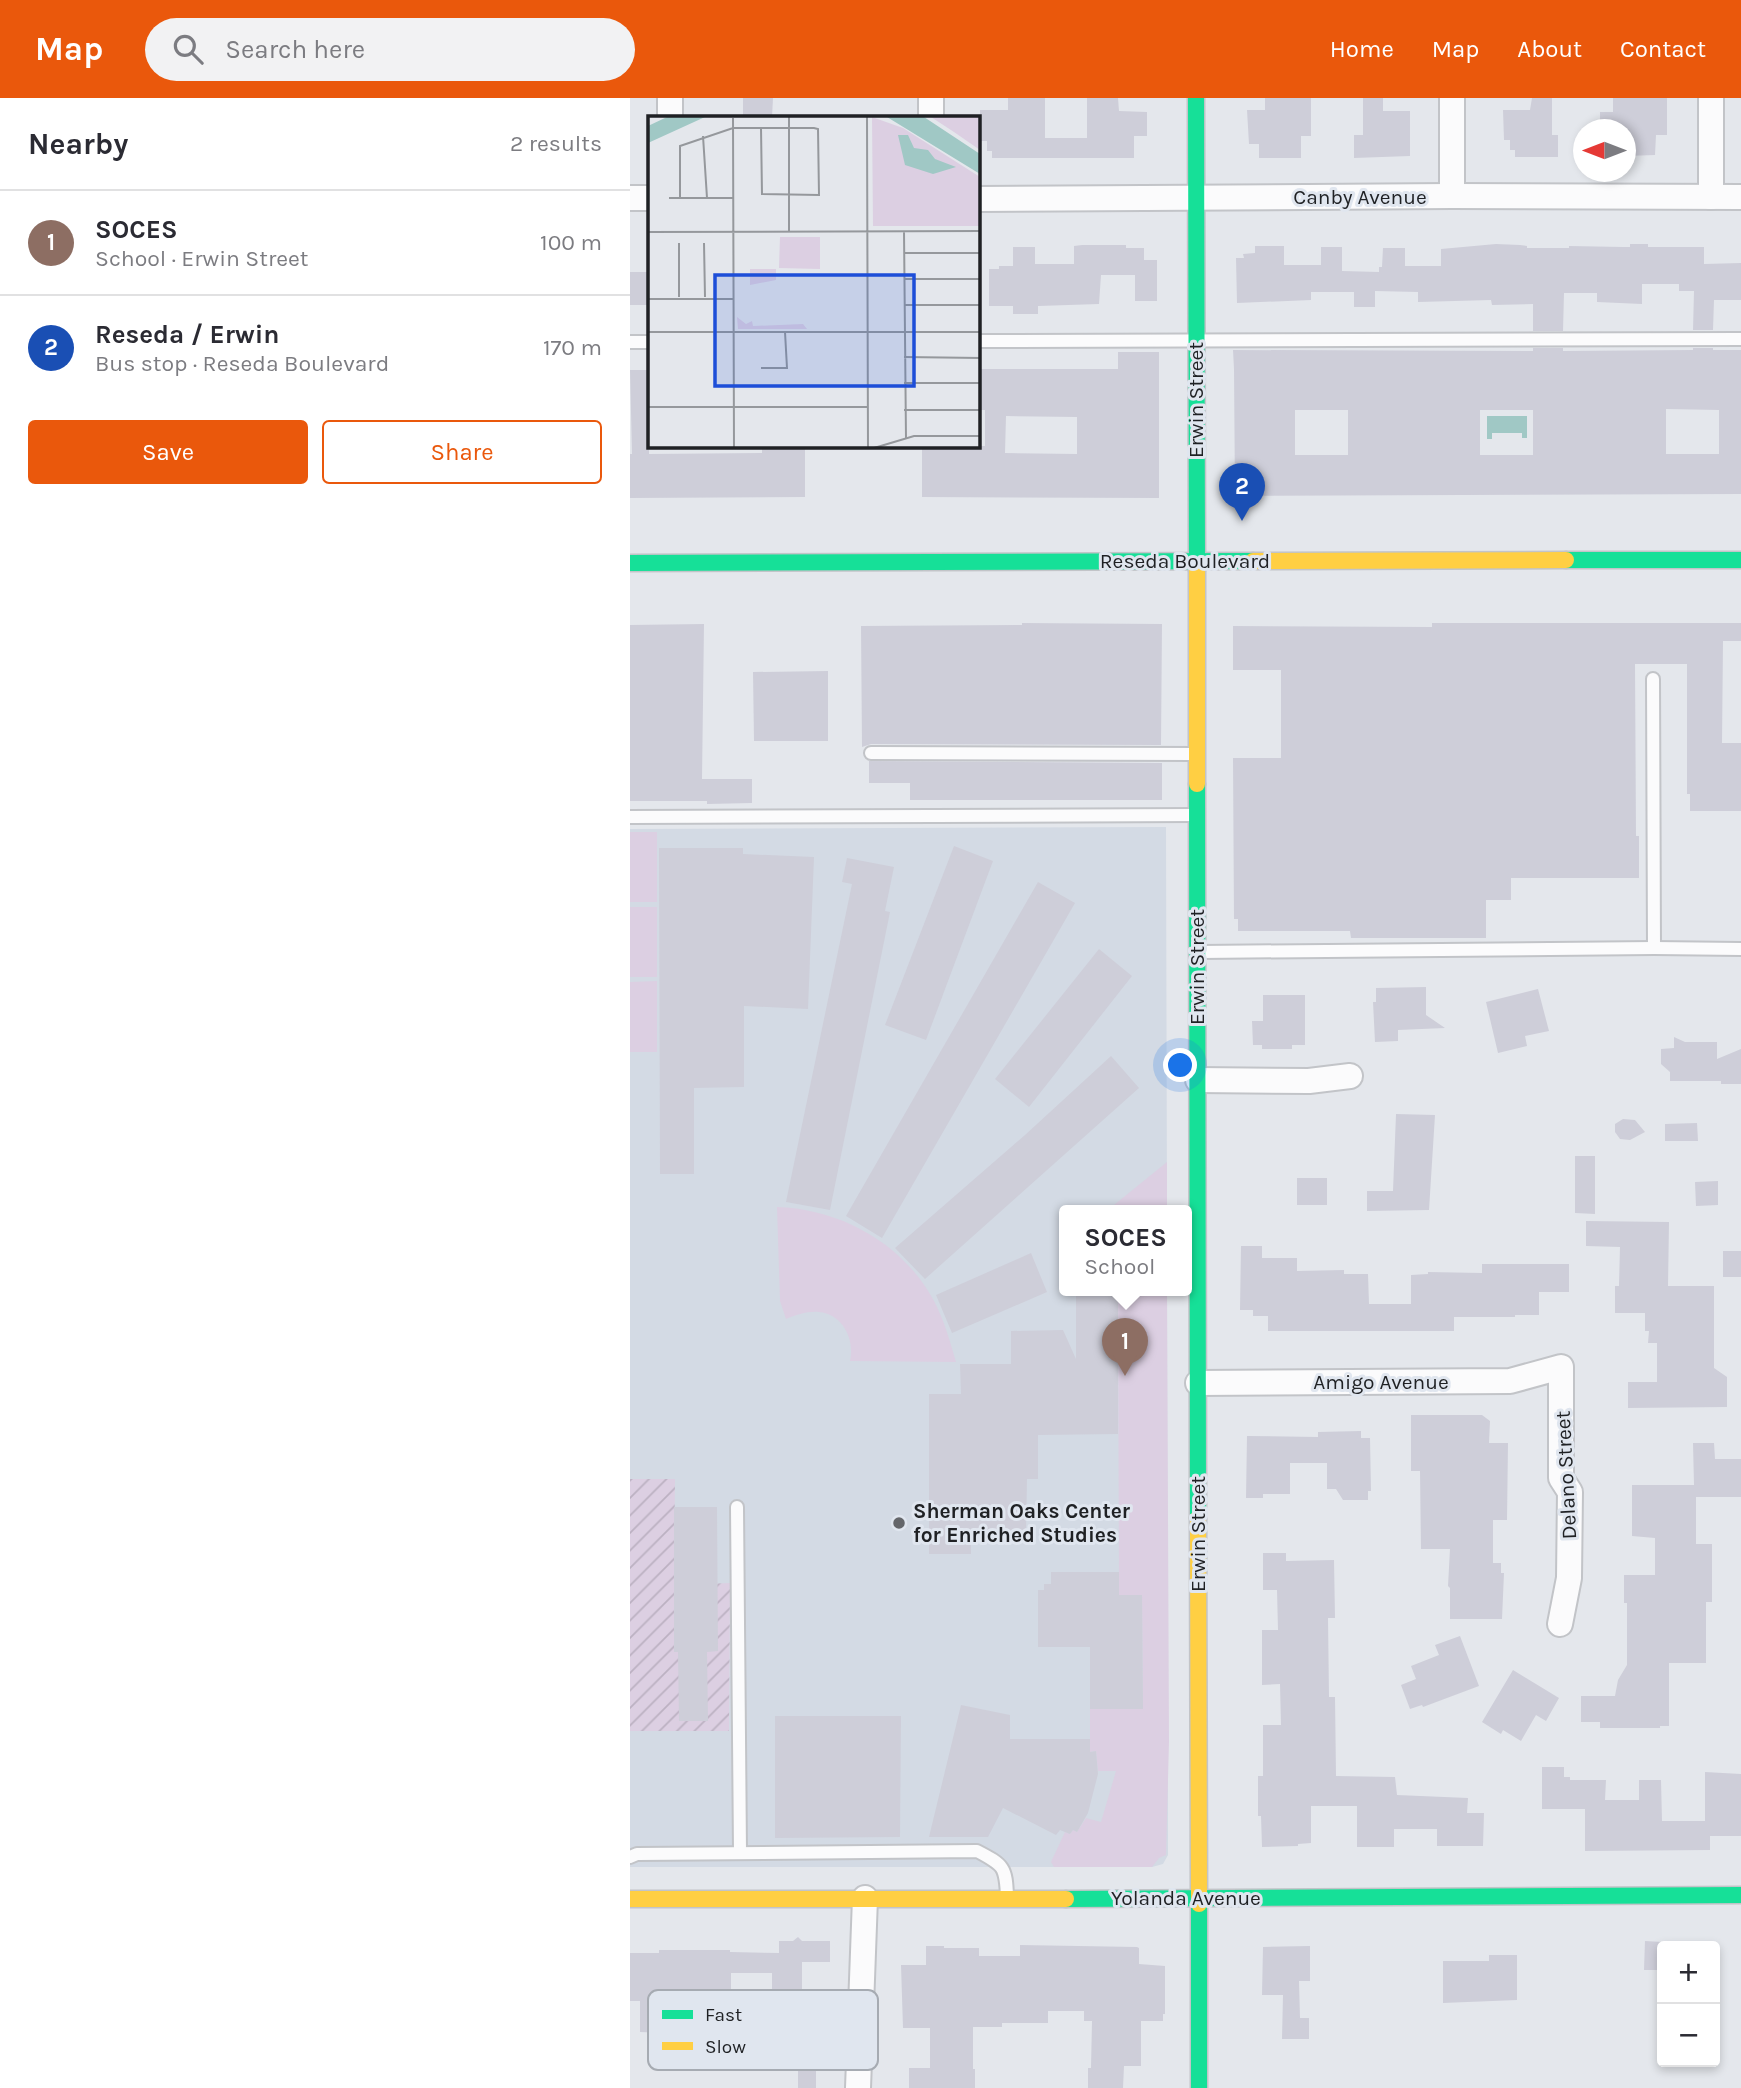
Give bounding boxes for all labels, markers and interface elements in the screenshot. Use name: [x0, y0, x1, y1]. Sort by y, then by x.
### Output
search box: [145, 18, 635, 81]
text: Map: [35, 30, 103, 68]
icon: search: [169, 30, 207, 68]
text: Search here: [225, 34, 365, 65]
text: Home: [1330, 35, 1394, 63]
text: Map: [1432, 35, 1479, 63]
text: About: [1517, 35, 1582, 63]
text: Contact: [1620, 35, 1706, 63]
inset map: [648, 116, 980, 448]
north arrow: [1573, 119, 1636, 182]
text: Nearby: [28, 126, 128, 162]
text: 2 results: [510, 130, 602, 157]
street label: Canby Avenue: [1293, 185, 1427, 209]
text: SOCES: [95, 214, 178, 245]
text: 1: [47, 229, 55, 256]
text: 100 m: [540, 229, 602, 256]
text: School · Erwin Street: [95, 245, 309, 272]
text: Reseda / Erwin: [95, 319, 279, 350]
text: 2: [44, 334, 58, 361]
text: 170 m: [543, 334, 602, 361]
street label: Erwin Street: [1184, 342, 1208, 458]
text: Bus stop · Reseda Boulevard: [95, 350, 389, 377]
button: Save: [28, 420, 308, 484]
button: Share: [322, 420, 602, 484]
pin: 2: [1219, 463, 1265, 521]
street label: Reseda Boulevard: [1100, 549, 1270, 573]
street label: Erwin Street: [1185, 909, 1209, 1025]
your location: [1163, 1048, 1197, 1082]
popup: [1059, 1205, 1192, 1296]
text: SOCES: [1084, 1222, 1167, 1253]
text: School: [1084, 1253, 1155, 1280]
pin: 1: [1102, 1318, 1148, 1376]
street label: Amigo Avenue: [1313, 1370, 1449, 1394]
street label: Delano Street: [1551, 1410, 1581, 1540]
street label: Erwin Street: [1186, 1476, 1210, 1592]
place label: Sherman Oaks Center for Enriched Studies: [913, 1499, 1131, 1547]
marker: Sherman Oaks Center for Enriched Studies: [891, 1515, 907, 1531]
street label: Yolanda Avenue: [1111, 1886, 1261, 1910]
map controls: [1657, 1941, 1720, 2067]
button: +: [1657, 1941, 1720, 2004]
legend: [648, 1990, 878, 2070]
text: Fast: [705, 2004, 742, 2026]
button: −: [1657, 2004, 1720, 2067]
text: Slow: [705, 2036, 746, 2058]

